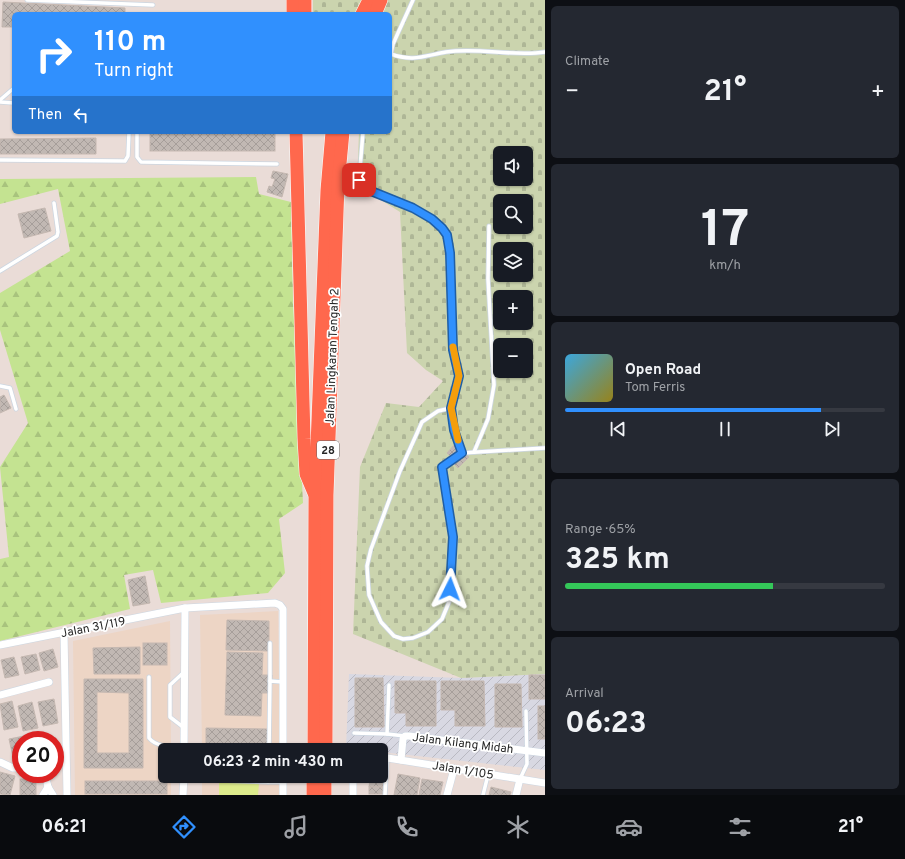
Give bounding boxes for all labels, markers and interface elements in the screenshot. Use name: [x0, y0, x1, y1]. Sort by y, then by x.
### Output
text: 110 m: [94, 25, 166, 61]
icon: right: [28, 28, 80, 80]
text: Climate: [565, 54, 610, 70]
text: Turn right: [94, 60, 174, 83]
text: 21°: [704, 74, 746, 111]
text: −: [565, 79, 579, 106]
text: +: [871, 79, 885, 106]
icon: left: [70, 104, 92, 126]
text: Then: [28, 106, 62, 125]
map controls: [493, 146, 533, 378]
button: sound: [493, 146, 533, 186]
pin: [342, 163, 376, 197]
icon: arrive: [348, 169, 370, 191]
button: search: [493, 194, 533, 234]
text: 17: [701, 199, 749, 265]
button: layers: [493, 242, 533, 282]
text: km/h: [709, 258, 741, 274]
street label: Jalan Lingkaran Tengah 2: [323, 288, 343, 426]
button: +: [493, 290, 533, 330]
button: −: [493, 338, 533, 378]
text: Open Road: [625, 361, 701, 380]
text: Tom Ferris: [625, 380, 685, 396]
icon: previous: [607, 418, 629, 440]
icon: pause: [714, 418, 736, 440]
icon: next: [821, 418, 843, 440]
road number: 28: [317, 441, 339, 459]
text: Range · 65%: [565, 522, 636, 538]
text: 325 km: [565, 542, 670, 579]
position arrow: [429, 568, 471, 610]
street label: Jalan 31/119: [59, 614, 127, 642]
text: Arrival: [565, 686, 604, 702]
text: 06:23: [565, 706, 647, 743]
street label: Jalan Kilang Midah: [411, 730, 514, 758]
speed limit sign: 20: [12, 731, 64, 783]
text: 06:23 · 2 min · 430 m: [203, 753, 343, 772]
street label: Jalan 1/105: [431, 758, 495, 784]
icon: directions: [170, 813, 198, 841]
icon: music: [282, 813, 310, 841]
icon: phone: [393, 813, 421, 841]
icon: climate: [504, 813, 532, 841]
icon: car: [615, 813, 643, 841]
icon: filters: [726, 813, 754, 841]
text: 06:21: [42, 816, 87, 839]
text: 21°: [838, 816, 863, 839]

